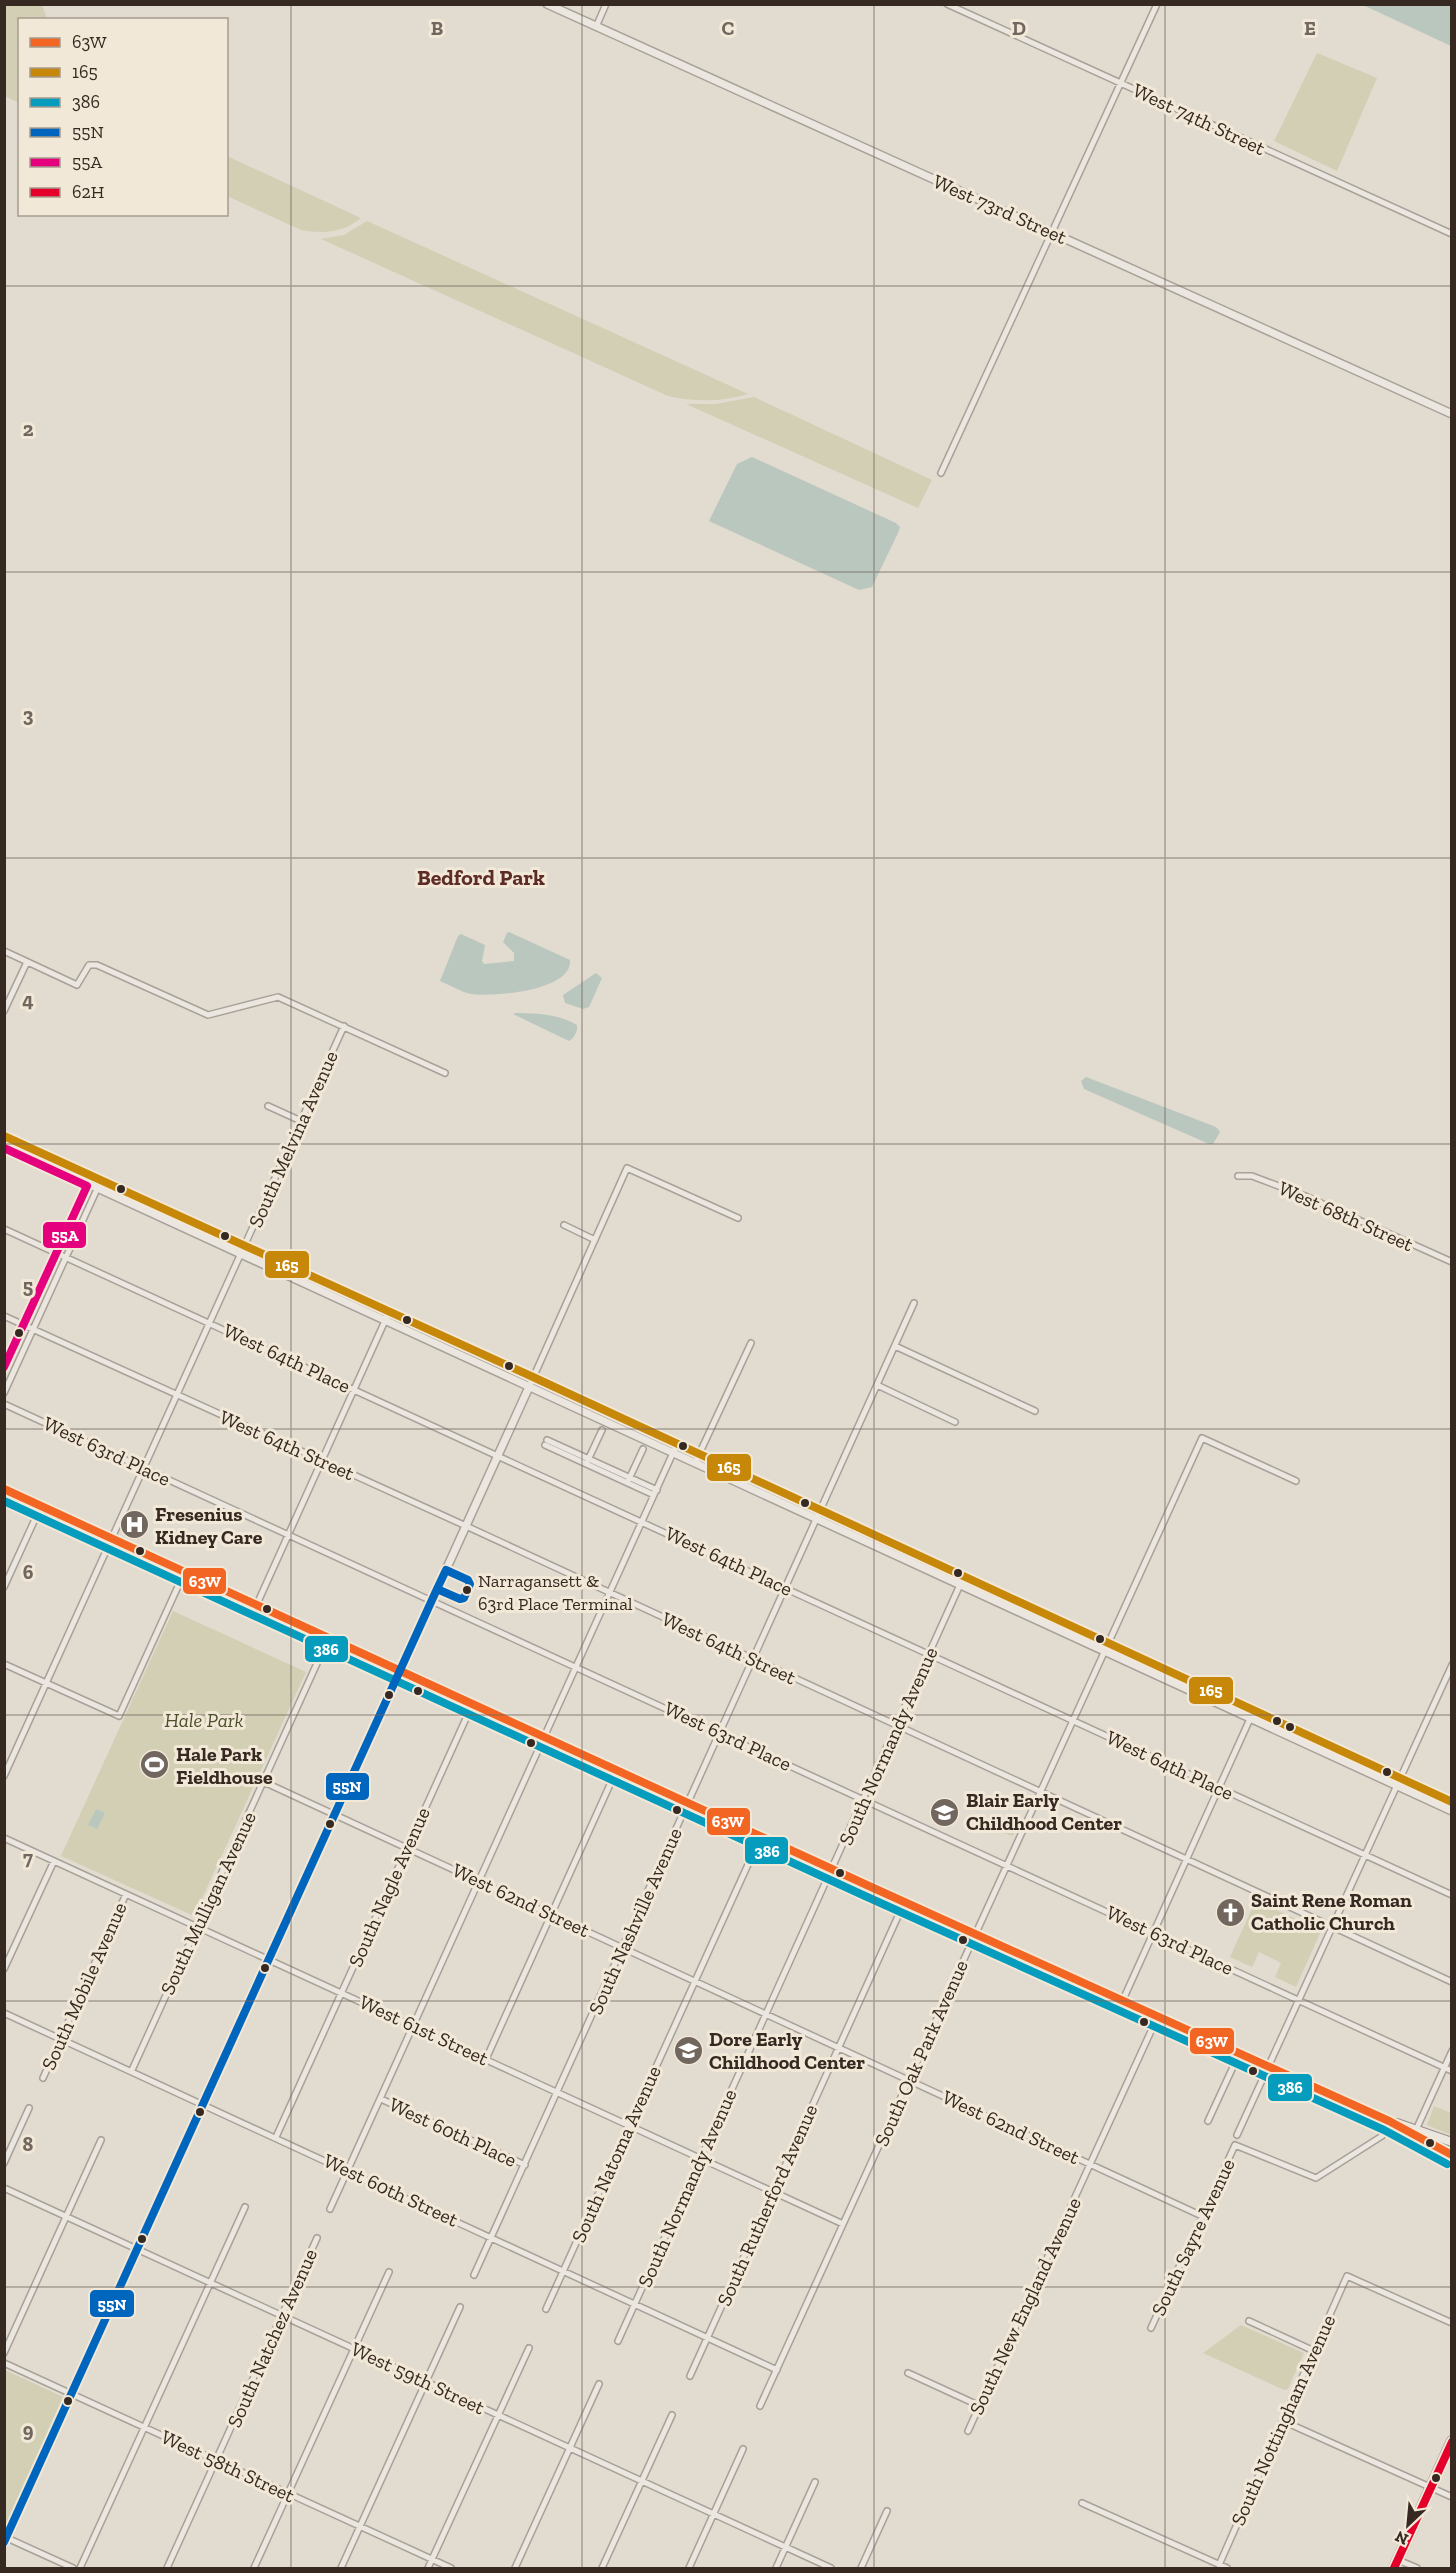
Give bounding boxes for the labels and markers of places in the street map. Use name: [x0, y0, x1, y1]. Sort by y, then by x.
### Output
unlabelled marker: [115, 1183, 127, 1195]
unlabelled marker: [219, 1230, 231, 1242]
unlabelled marker: [401, 1314, 413, 1326]
unlabelled marker: [13, 1327, 25, 1339]
unlabelled marker: [503, 1360, 515, 1372]
unlabelled marker: [677, 1440, 689, 1452]
unlabelled marker: [799, 1497, 811, 1509]
place label: Fresenius Kidney Care: [155, 1502, 263, 1549]
hospital icon: Fresenius Kidney Care: [118, 1509, 150, 1541]
unlabelled marker: [134, 1545, 146, 1557]
unlabelled marker: [952, 1567, 964, 1579]
place label: Narragansett & 63rd Place Terminal: [478, 1570, 633, 1615]
marker: Narragansett & 63rd Place Terminal: [461, 1584, 473, 1596]
unlabelled marker: [261, 1603, 273, 1615]
unlabelled marker: [1094, 1633, 1106, 1645]
unlabelled marker: [412, 1685, 424, 1697]
unlabelled marker: [383, 1689, 395, 1701]
unlabelled marker: [1271, 1715, 1283, 1727]
unlabelled marker: [1284, 1721, 1296, 1733]
unlabelled marker: [525, 1737, 537, 1749]
place label: Hale Park Fieldhouse: [176, 1742, 273, 1789]
sports icon: Hale Park Fieldhouse: [139, 1749, 171, 1781]
unlabelled marker: [1381, 1766, 1393, 1778]
place label: Blair Early Childhood Center: [966, 1788, 1122, 1835]
school or university icon: Blair Early Childhood Center: [929, 1796, 961, 1828]
unlabelled marker: [671, 1804, 683, 1816]
unlabelled marker: [324, 1818, 336, 1830]
unlabelled marker: [834, 1867, 846, 1879]
place label: Saint Rene Roman Catholic Church: [1251, 1888, 1412, 1935]
church icon: Saint Rene Roman Catholic Church: [1214, 1896, 1246, 1928]
unlabelled marker: [957, 1934, 969, 1946]
unlabelled marker: [259, 1962, 271, 1974]
unlabelled marker: [1138, 2016, 1150, 2028]
place label: Dore Early Childhood Center: [709, 2027, 865, 2074]
school or university icon: Dore Early Childhood Center: [672, 2035, 704, 2067]
unlabelled marker: [1247, 2065, 1259, 2077]
unlabelled marker: [194, 2106, 206, 2118]
unlabelled marker: [1424, 2137, 1436, 2149]
unlabelled marker: [136, 2233, 148, 2245]
unlabelled marker: [62, 2395, 74, 2407]
unlabelled marker: [1430, 2472, 1442, 2484]

